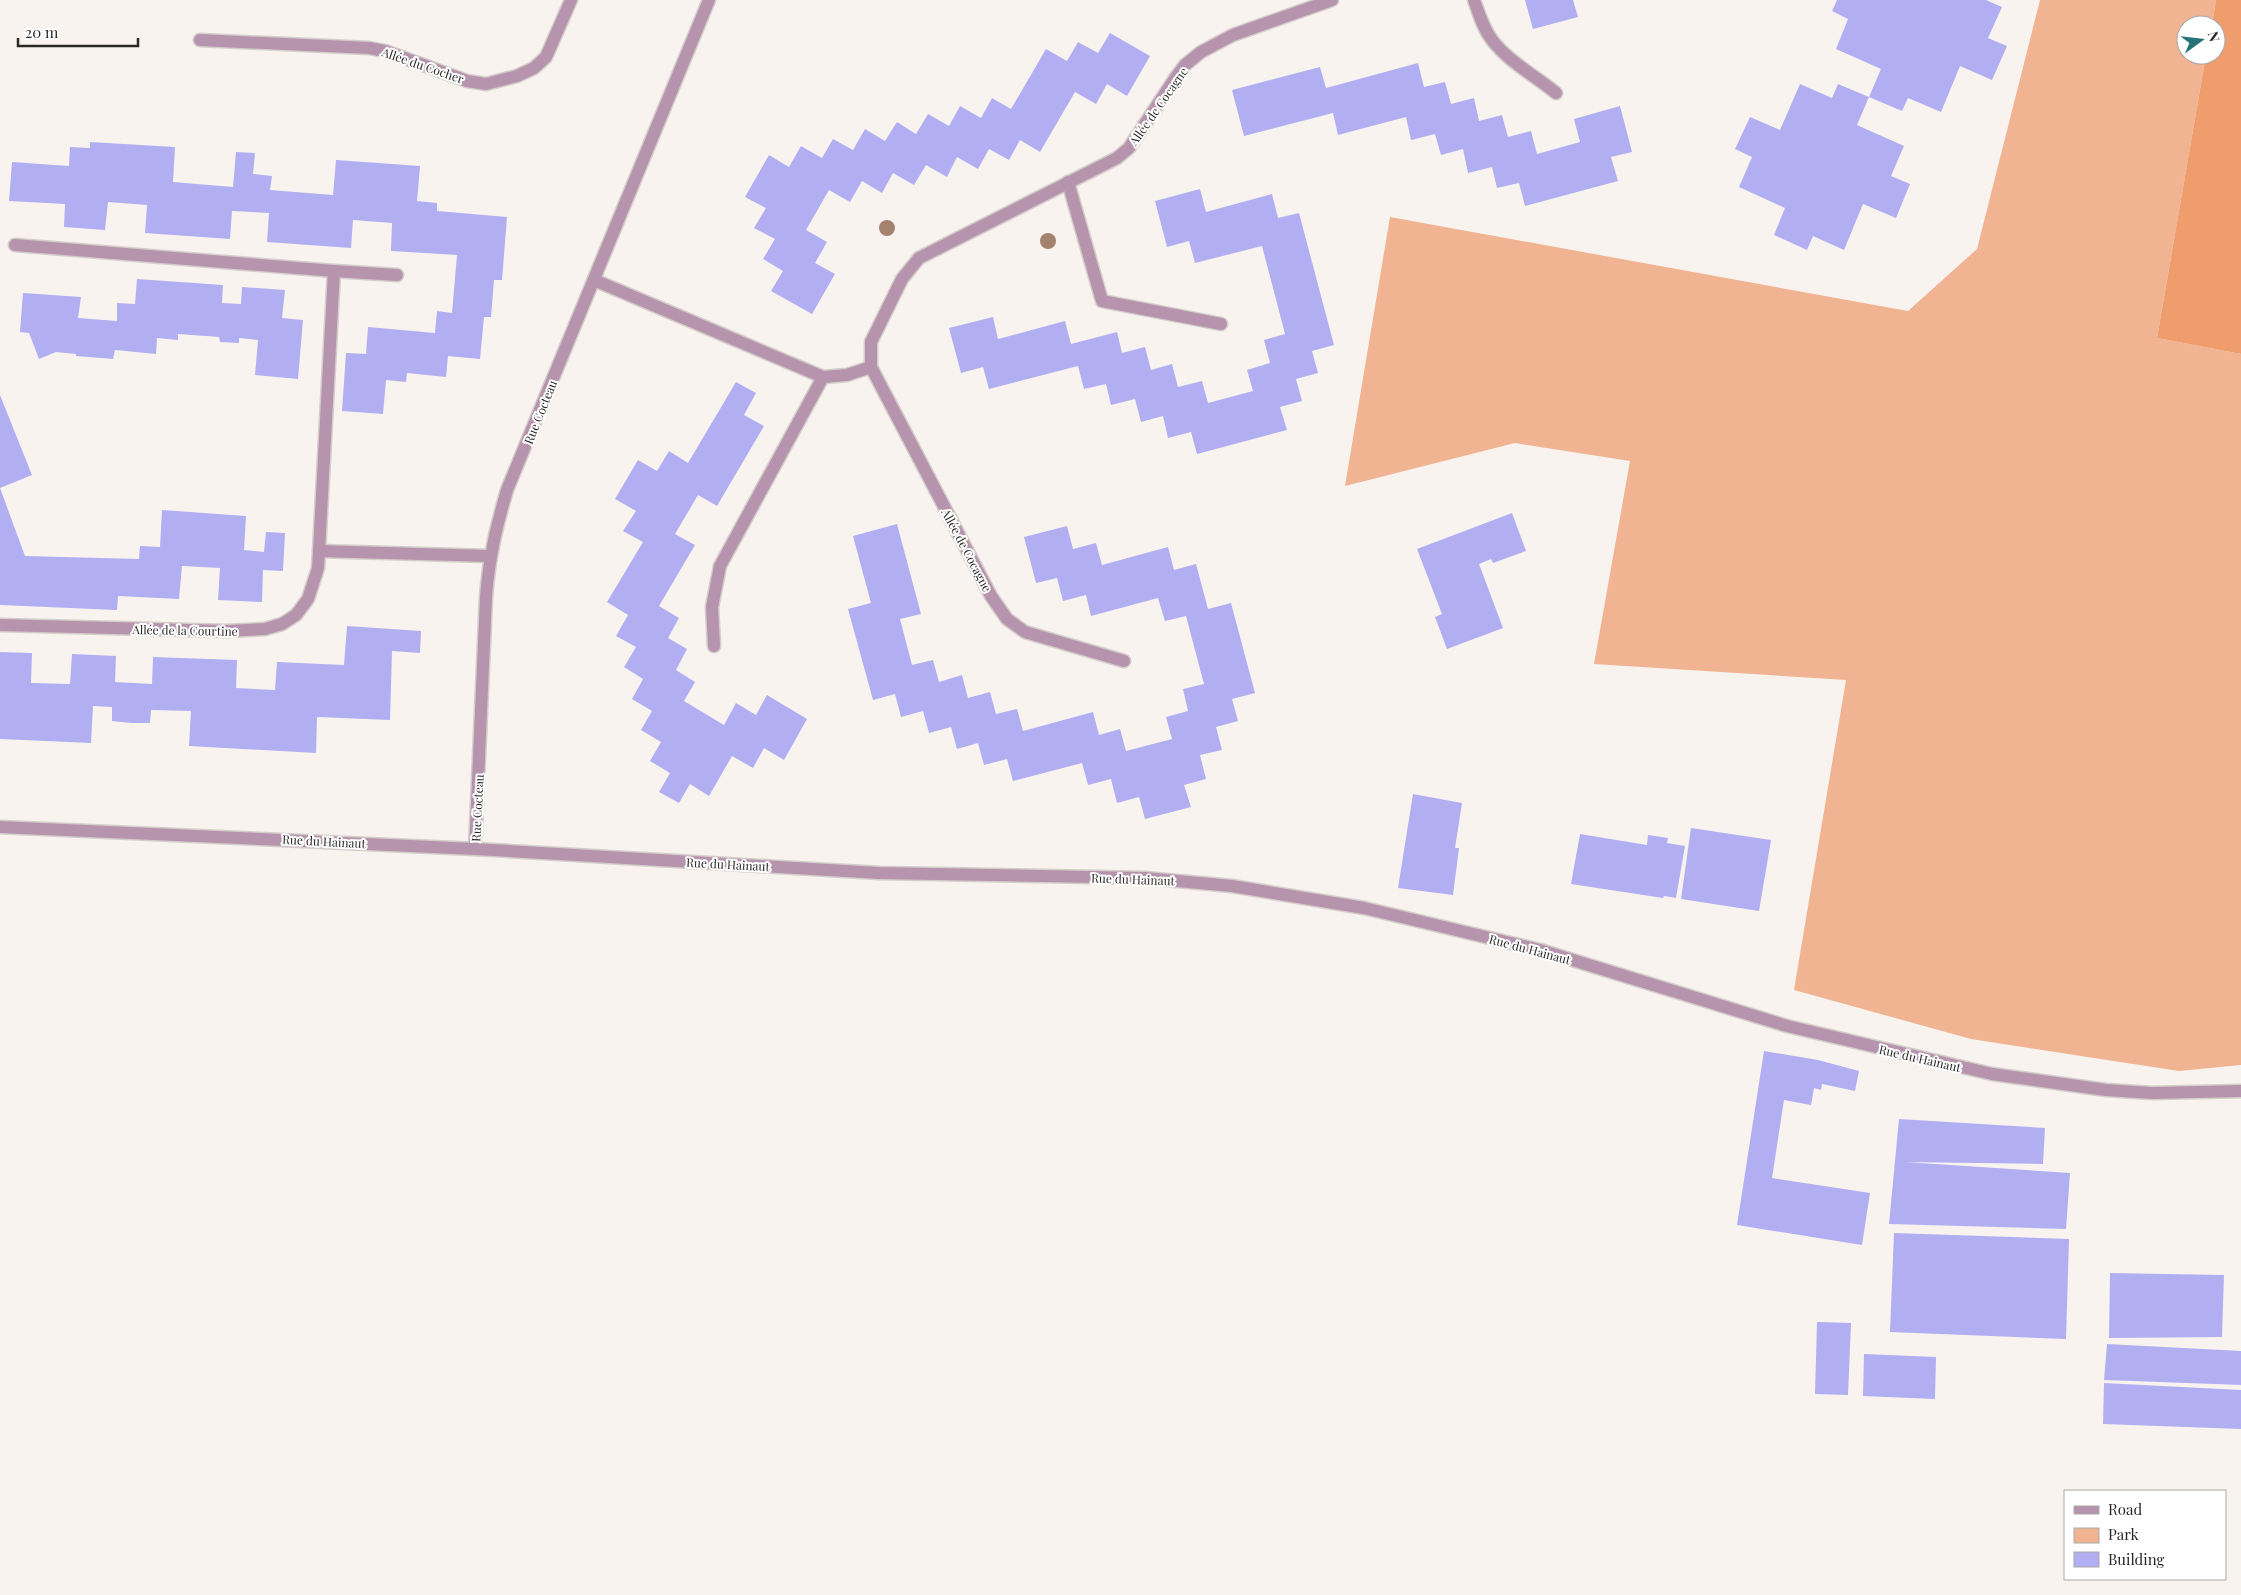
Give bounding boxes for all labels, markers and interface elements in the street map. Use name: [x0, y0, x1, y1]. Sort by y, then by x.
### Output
scale bar: [18, 15, 138, 47]
north arrow: [2176, 15, 2226, 65]
text: 20 m: [25, 22, 59, 42]
text: N: [2204, 29, 2225, 44]
street label: Allée du Cocher: [379, 43, 467, 87]
street label: Allée de Cocagne: [1125, 64, 1191, 149]
street label: Rue Cocteau: [520, 378, 560, 446]
street label: Allée de Cocagne: [938, 505, 996, 594]
street label: Allée de la Courtine: [131, 621, 238, 639]
street label: Rue Cocteau: [467, 774, 487, 842]
street label: Rue du Hainaut: [282, 831, 367, 851]
street label: Rue du Hainaut: [686, 854, 771, 874]
street label: Rue du Hainaut: [1091, 870, 1176, 888]
street label: Rue du Hainaut: [1488, 930, 1573, 968]
street label: Rue du Hainaut: [1877, 1041, 1963, 1075]
legend: [2064, 1490, 2226, 1580]
text: Road: [2108, 1499, 2142, 1519]
text: Park: [2108, 1524, 2140, 1544]
text: Building: [2108, 1549, 2165, 1569]

